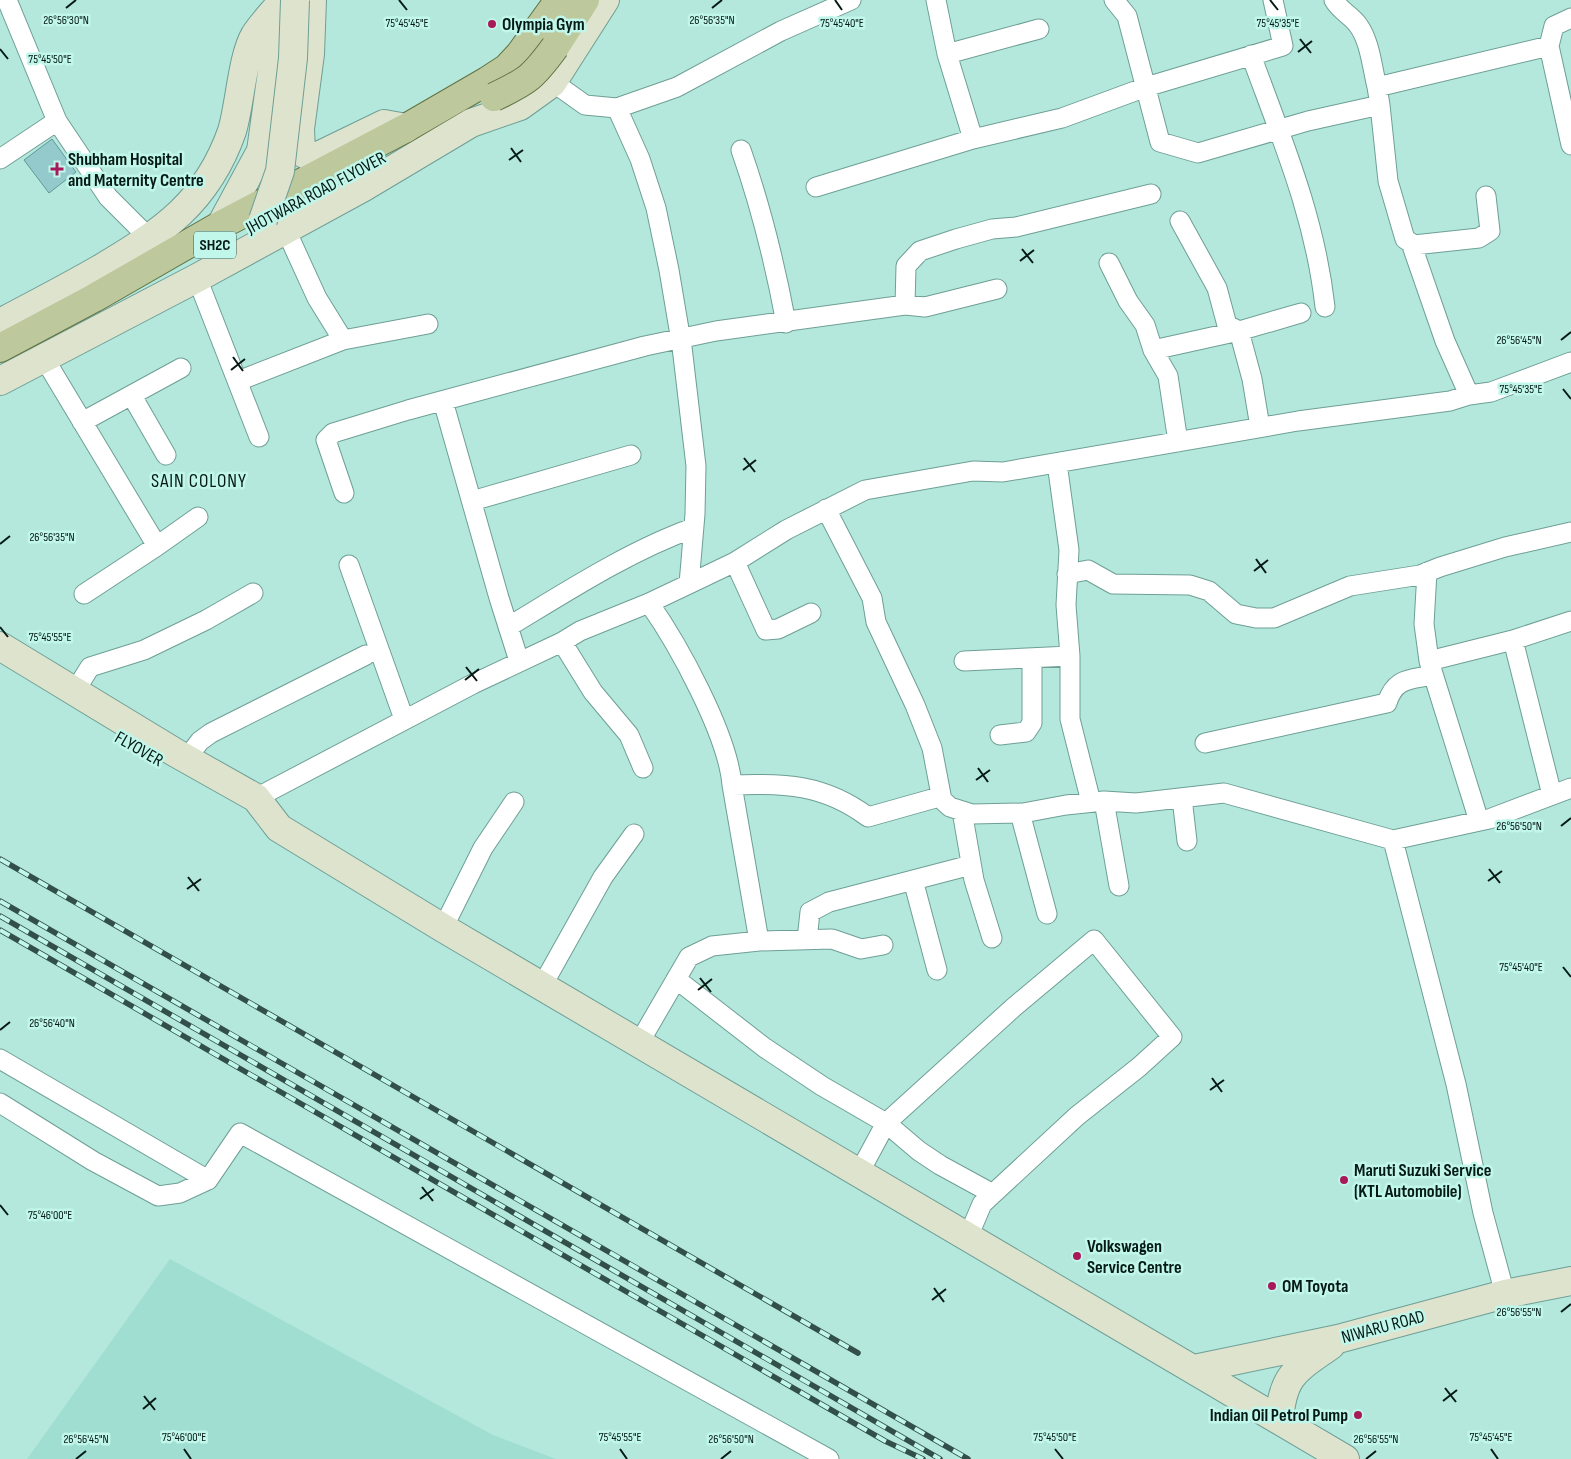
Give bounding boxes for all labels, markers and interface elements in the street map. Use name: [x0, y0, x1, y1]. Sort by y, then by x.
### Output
text: 26°56'30"N: [43, 13, 89, 28]
text: 26°56'35"N: [689, 13, 735, 28]
place label: Olympia Gym: [502, 14, 585, 35]
text: 75°45'45"E: [386, 16, 429, 31]
text: 75°45'40"E: [820, 16, 864, 31]
text: 75°45'35"E: [1257, 16, 1300, 31]
marker: Olympia Gym: [486, 18, 498, 30]
text: 75°45'50"E: [28, 52, 72, 67]
street label: JHOTWARA ROAD FLYOVER: [242, 147, 390, 239]
place label: Shubham Hospital and Maternity Centre: [68, 149, 204, 191]
marker: Shubham Hospital and Maternity Centre: [50, 162, 64, 176]
road number: SH2C: [194, 232, 236, 258]
text: 26°56'45"N: [1496, 333, 1542, 348]
text: 75°45'35"E: [1500, 382, 1543, 397]
district label: SAIN COLONY: [151, 470, 247, 493]
text: 26°56'35"N: [29, 530, 75, 545]
text: 75°45'55"E: [29, 630, 71, 645]
street label: FLYOVER: [111, 727, 167, 771]
text: 26°56'50"N: [1496, 819, 1542, 834]
text: 75°45'40"E: [1499, 960, 1543, 975]
text: 26°56'40"N: [29, 1016, 75, 1031]
place label: Maruti Suzuki Service (KTL Automobile): [1354, 1160, 1491, 1202]
marker: Maruti Suzuki Service (KTL Automobile): [1338, 1174, 1350, 1186]
text: 75°46'00"E: [28, 1208, 72, 1223]
place label: Volkswagen Service Centre: [1087, 1236, 1182, 1278]
marker: Volkswagen Service Centre: [1071, 1250, 1083, 1262]
place label: OM Toyota: [1282, 1276, 1348, 1297]
marker: OM Toyota: [1266, 1280, 1278, 1292]
text: 26°56'55"N: [1497, 1305, 1541, 1320]
street label: NIWARU ROAD: [1339, 1306, 1427, 1348]
place label: Indian Oil Petrol Pump: [1210, 1405, 1348, 1426]
marker: Indian Oil Petrol Pump: [1352, 1409, 1364, 1421]
text: 75°46'00"E: [162, 1430, 206, 1445]
text: 75°45'55"E: [599, 1430, 641, 1445]
text: 75°45'50"E: [1033, 1430, 1077, 1445]
text: 75°45'45"E: [1470, 1430, 1513, 1445]
text: 26°56'45"N: [63, 1432, 109, 1447]
text: 26°56'50"N: [708, 1432, 754, 1447]
text: 26°56'55"N: [1354, 1432, 1398, 1447]

